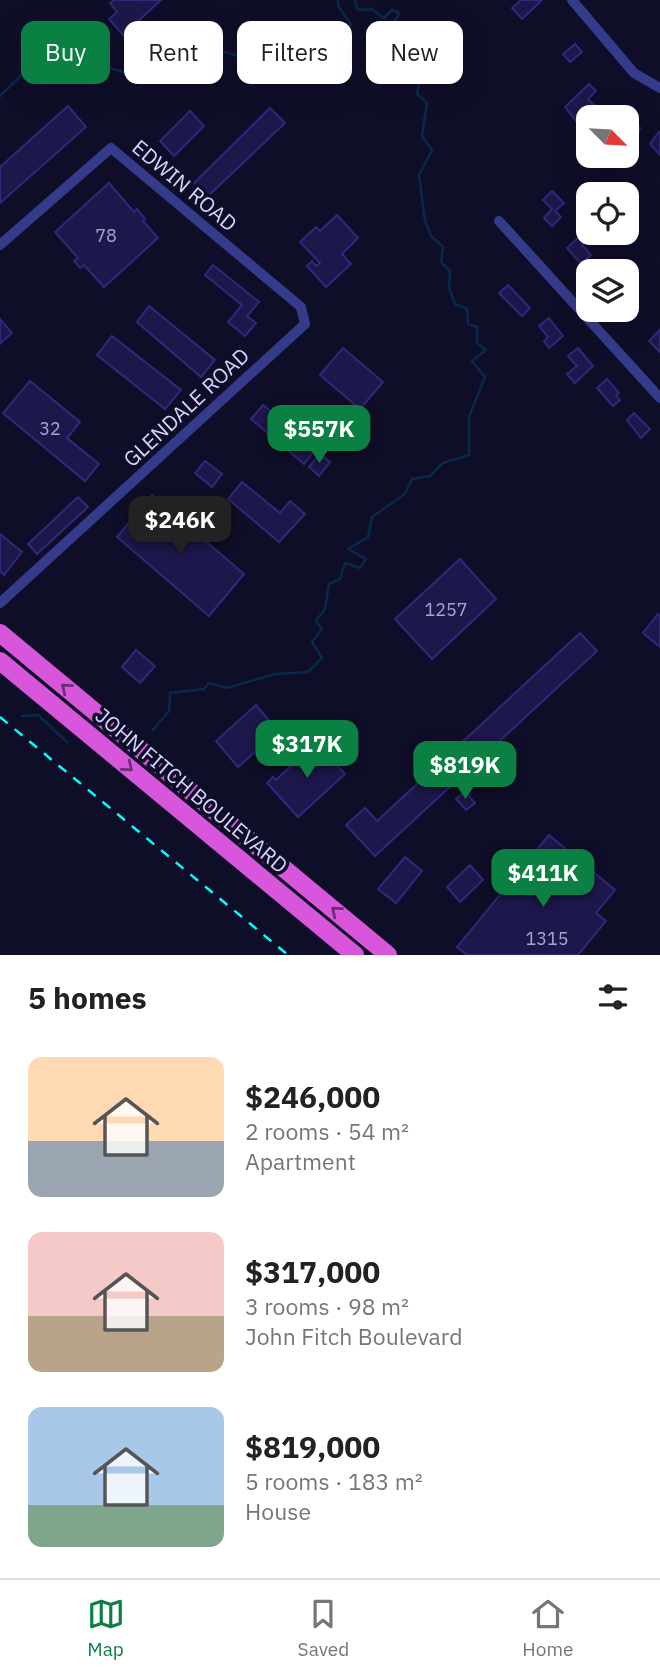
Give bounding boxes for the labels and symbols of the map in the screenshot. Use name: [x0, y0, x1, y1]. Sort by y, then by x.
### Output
north arrow: [576, 105, 639, 168]
street label: EDWIN ROAD: [127, 133, 243, 237]
house number: 78: [95, 224, 117, 247]
street label: GLENDALE ROAD: [117, 341, 255, 473]
pin: $557K: [270, 406, 368, 465]
house number: 32: [39, 417, 61, 440]
pin: $246K: [131, 496, 229, 556]
house number: 1257: [424, 598, 468, 621]
one-way arrow: [61, 684, 74, 696]
street label: JOHN FITCH BOULEVARD: [90, 701, 294, 879]
pin: $317K: [258, 720, 356, 780]
pin: $819K: [416, 742, 514, 801]
one-way arrow: [120, 759, 133, 771]
pin: $411K: [494, 850, 592, 909]
one-way arrow: [331, 907, 343, 920]
house number: 1315: [525, 927, 569, 950]

